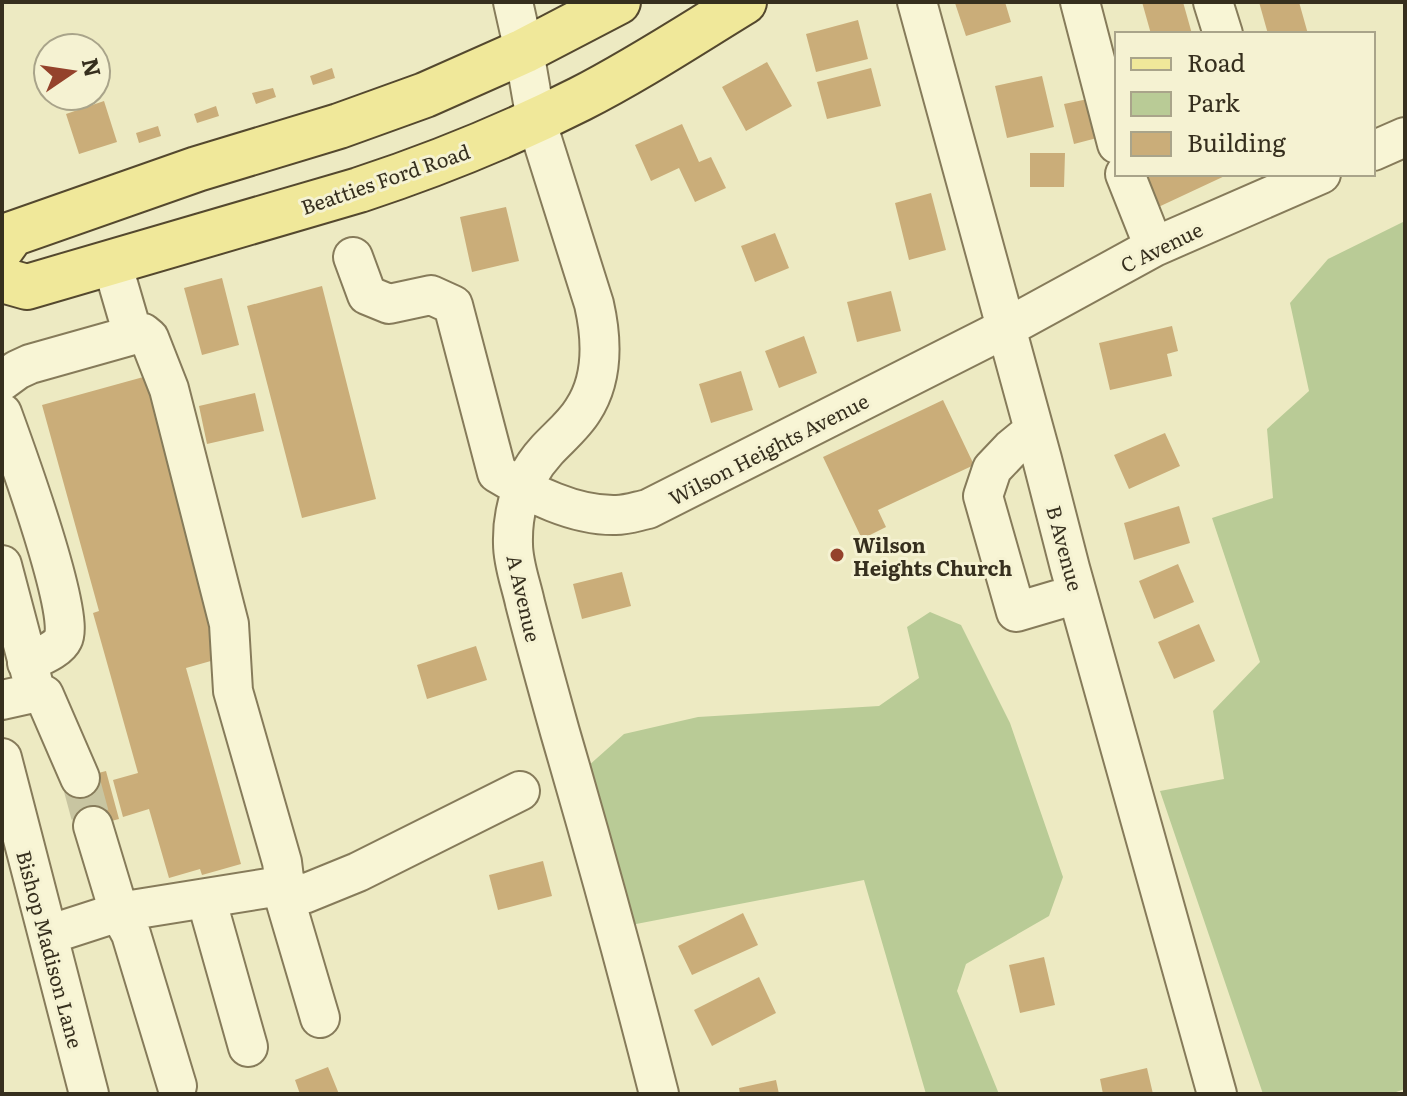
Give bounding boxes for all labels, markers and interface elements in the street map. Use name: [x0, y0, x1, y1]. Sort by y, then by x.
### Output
north arrow: [32, 32, 112, 112]
legend: [1115, 32, 1375, 176]
text: Road: [1187, 44, 1246, 79]
text: N: [75, 54, 111, 80]
text: Park: [1187, 84, 1240, 119]
text: Building: [1187, 124, 1286, 159]
street label: Beatties Ford Road: [297, 135, 473, 221]
street label: C Avenue: [1115, 213, 1207, 279]
street label: Wilson Heights Avenue: [663, 385, 873, 511]
street label: B Avenue: [1040, 502, 1092, 594]
place label: Wilson Heights Church: [853, 529, 1012, 582]
marker: Wilson Heights Church: [828, 546, 846, 564]
street label: A Avenue: [500, 551, 550, 645]
street label: Bishop Madison Lane: [10, 847, 92, 1051]

